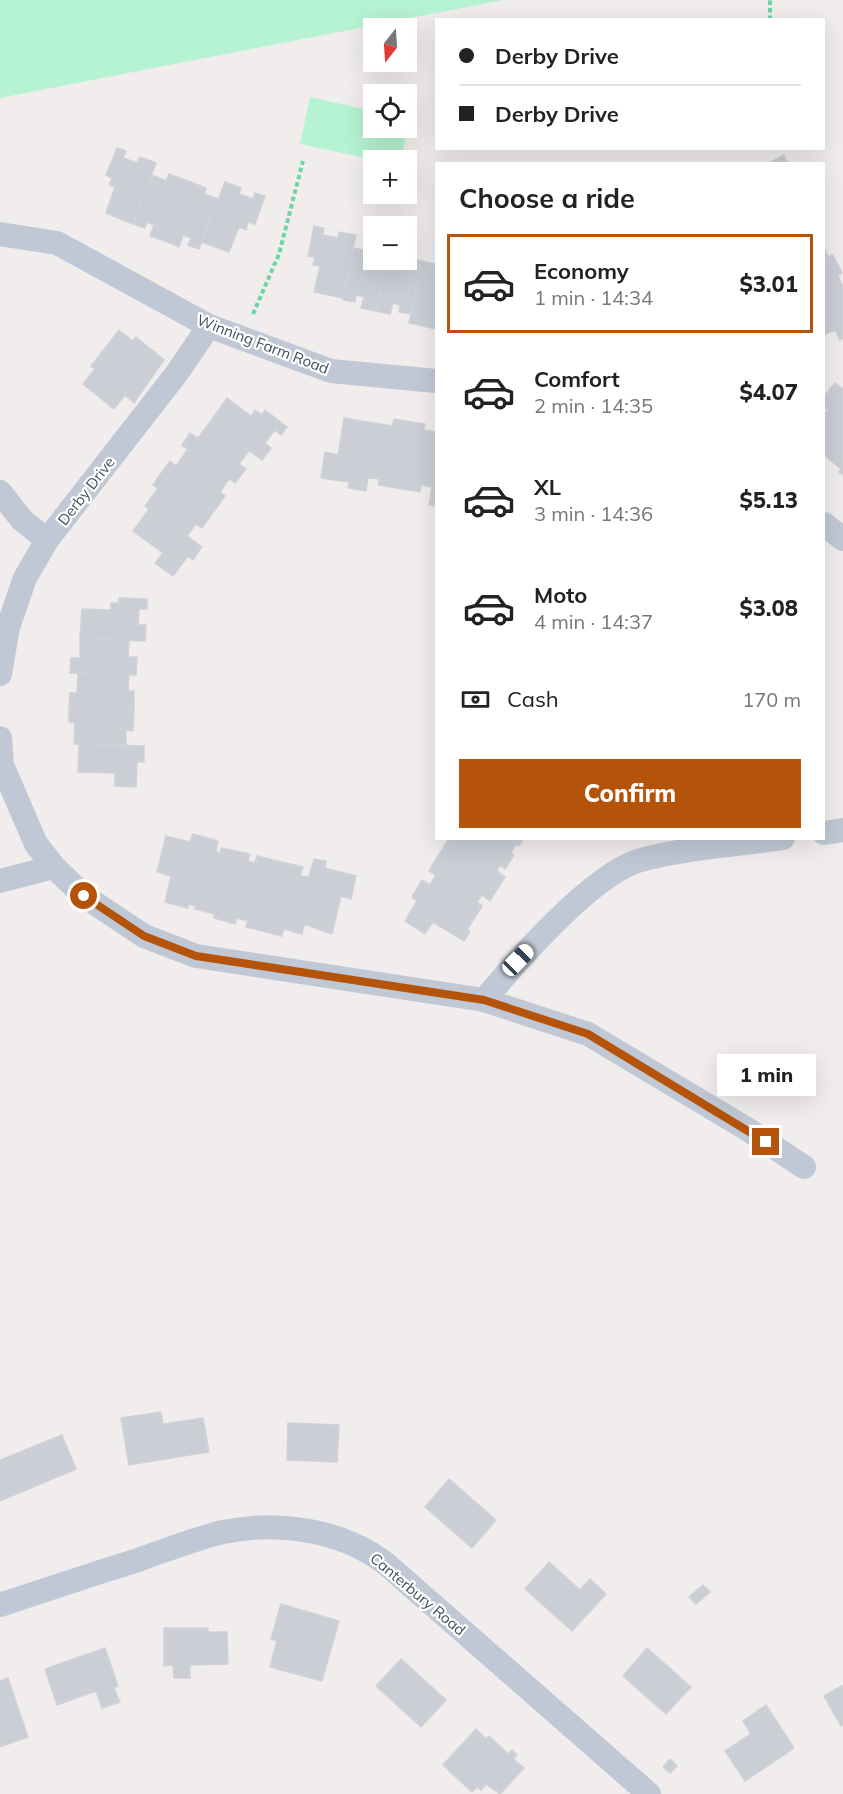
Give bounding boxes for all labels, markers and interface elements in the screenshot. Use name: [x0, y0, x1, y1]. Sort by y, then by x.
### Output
north arrow: [363, 18, 417, 72]
map controls: [363, 18, 417, 270]
text: Derby Drive: [495, 42, 619, 70]
button: locate: [363, 84, 417, 138]
text: Derby Drive: [495, 100, 619, 128]
button: +: [363, 150, 417, 204]
text: Choose a ride: [459, 181, 635, 215]
button: −: [363, 216, 417, 270]
icon: car: [462, 257, 516, 311]
text: Economy: [534, 257, 629, 285]
text: $3.01: [739, 270, 798, 298]
text: 1 min · 14:34: [534, 285, 653, 310]
street label: Winning Farm Road: [194, 310, 332, 378]
icon: car: [462, 365, 516, 419]
text: Comfort: [534, 365, 620, 393]
text: $4.07: [739, 378, 798, 406]
text: 2 min · 14:35: [534, 393, 653, 418]
street label: Derby Drive: [53, 453, 119, 529]
icon: car: [462, 473, 516, 527]
text: XL: [534, 473, 561, 501]
text: $5.13: [739, 486, 798, 514]
text: 3 min · 14:36: [534, 501, 653, 526]
icon: car: [462, 581, 516, 635]
text: Moto: [534, 581, 587, 609]
text: $3.08: [739, 594, 798, 622]
text: 4 min · 14:37: [534, 609, 653, 634]
icon: cash: [459, 683, 492, 716]
text: Cash: [507, 685, 559, 713]
text: 170 m: [742, 687, 801, 712]
button: Confirm: [459, 759, 801, 828]
route start: [70, 882, 97, 909]
car: [499, 941, 537, 979]
callout: 1 min: [716, 1055, 816, 1097]
text: 1 min: [740, 1062, 793, 1087]
route end: [752, 1128, 779, 1155]
street label: Canterbury Road: [366, 1549, 470, 1639]

